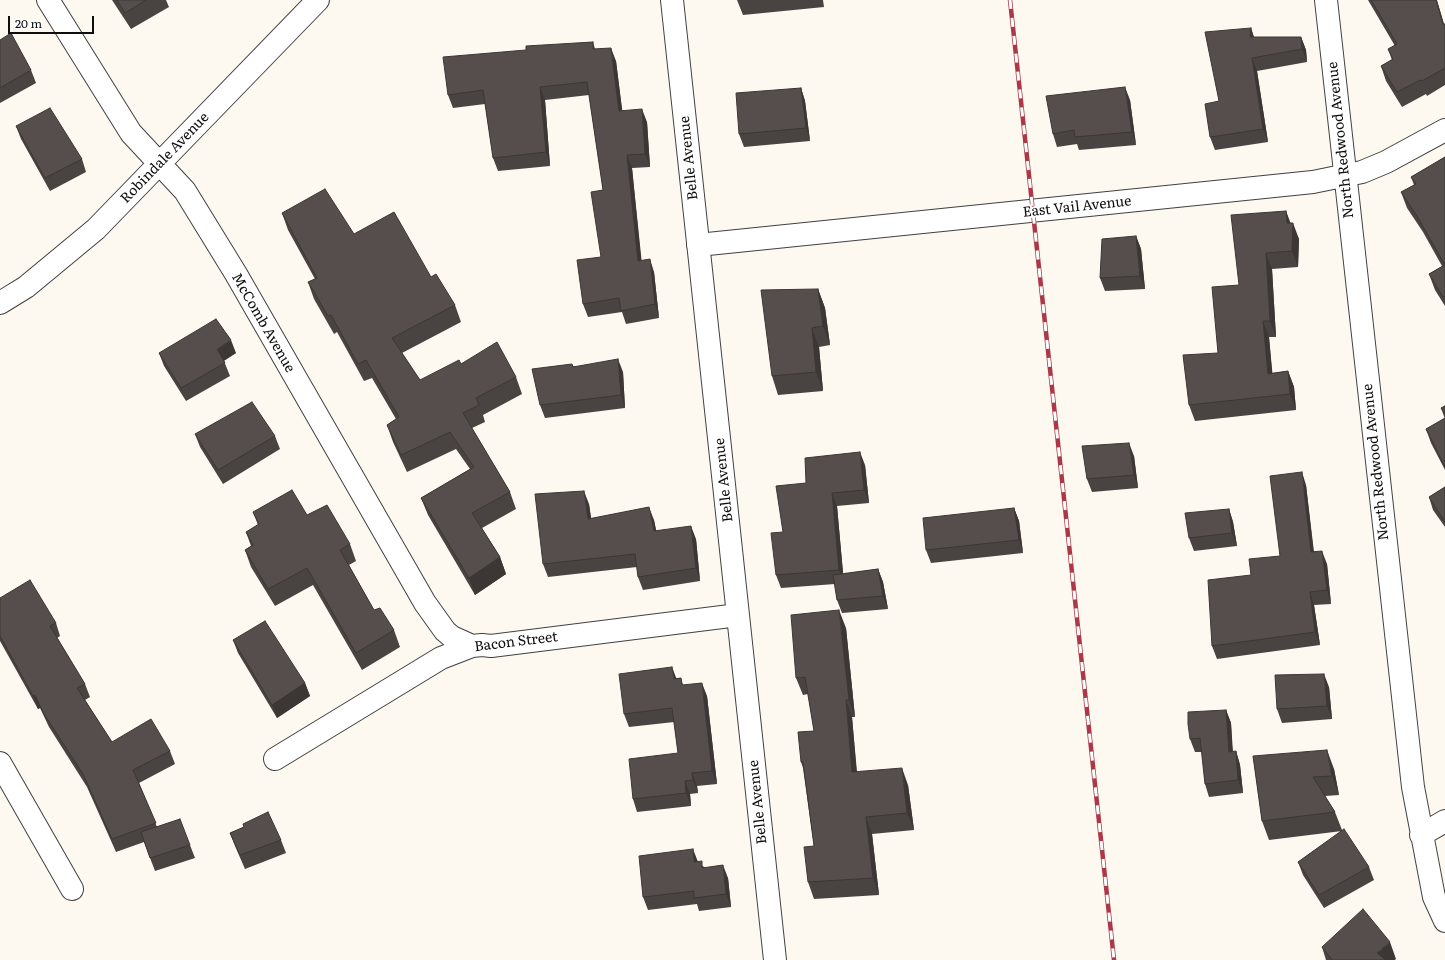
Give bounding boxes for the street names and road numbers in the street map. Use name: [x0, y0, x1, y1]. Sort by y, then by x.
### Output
street label: North Redwood Avenue: [1324, 61, 1358, 219]
street label: Robindale Avenue: [117, 109, 213, 207]
street label: Belle Avenue: [676, 115, 702, 201]
street label: East Vail Avenue: [1022, 193, 1132, 221]
street label: McComb Avenue: [228, 270, 298, 376]
street label: North Redwood Avenue: [1359, 383, 1393, 541]
street label: Belle Avenue: [711, 437, 737, 523]
street label: Bacon Street: [473, 629, 559, 655]
street label: Belle Avenue: [745, 759, 771, 845]

